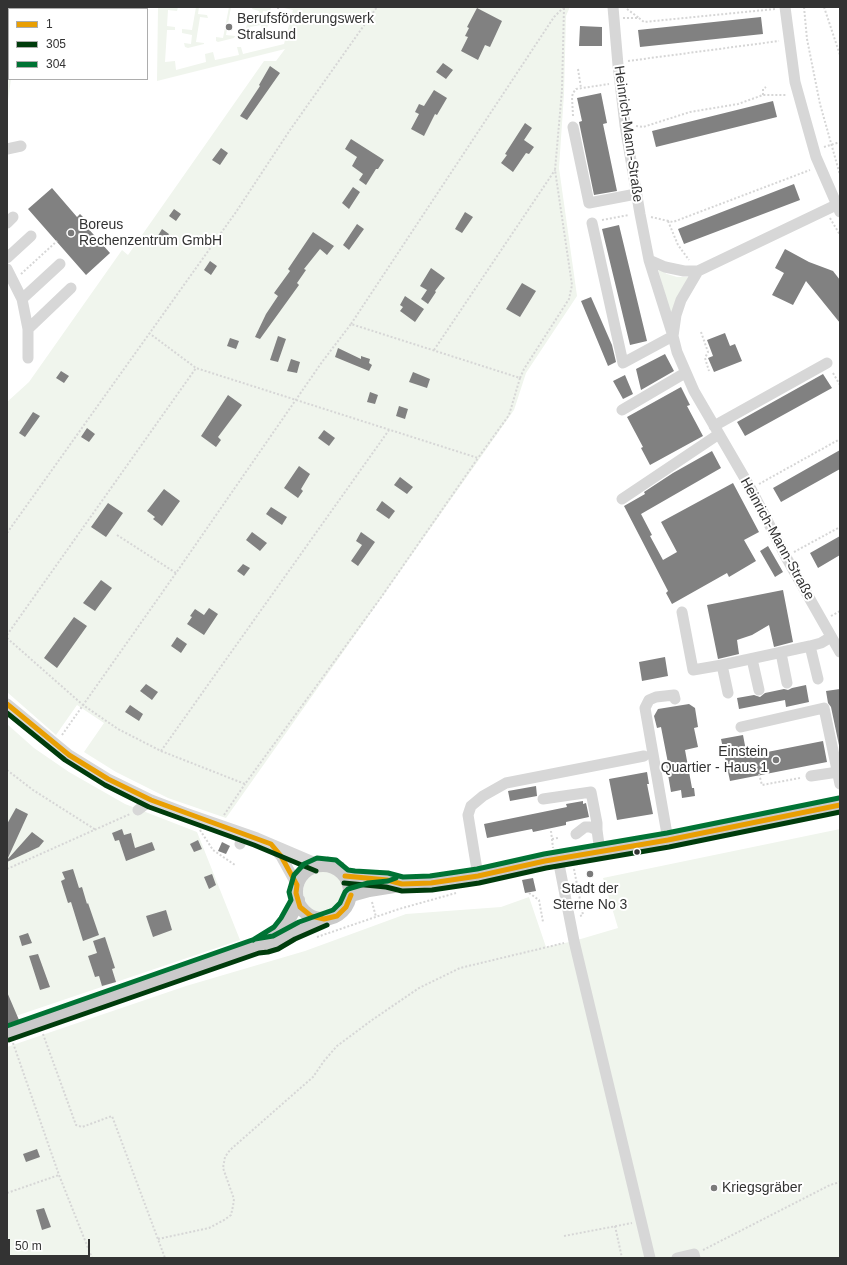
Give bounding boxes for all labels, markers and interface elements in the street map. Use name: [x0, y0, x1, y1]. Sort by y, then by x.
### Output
legend: [8, 8, 148, 80]
place label: Berufsförderungswerk Stralsund: [237, 11, 374, 44]
text: 1: [46, 17, 53, 31]
marker: Berufsförderungswerk Stralsund: [224, 22, 234, 32]
text: 305: [46, 37, 66, 51]
text: 304: [46, 57, 66, 71]
street label: Heinrich-Mann-Straße: [610, 65, 646, 203]
place label: Boreus Rechenzentrum GmbH: [79, 217, 222, 250]
marker: Boreus Rechenzentrum GmbH: [66, 228, 76, 238]
street label: Heinrich-Mann-Straße: [736, 475, 818, 603]
place label: Einstein Quartier - Haus 1: [661, 744, 768, 776]
marker: Einstein Quartier - Haus 1: [771, 755, 781, 765]
unlabelled marker: [632, 847, 642, 857]
marker: Stadt der Sterne No 3: [585, 869, 595, 879]
place label: Stadt der Sterne No 3: [553, 881, 627, 914]
place label: Kriegsgräber: [722, 1180, 802, 1196]
marker: Kriegsgräber: [709, 1183, 719, 1193]
scale bar: [10, 1231, 92, 1257]
text: 50 m: [15, 1239, 42, 1253]

